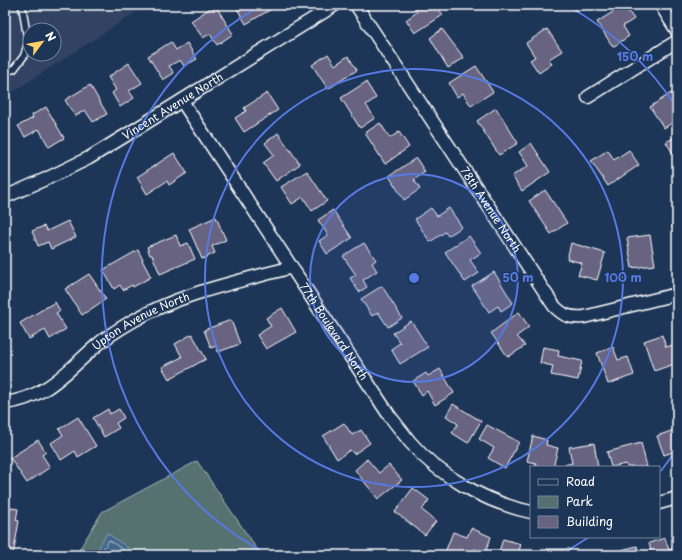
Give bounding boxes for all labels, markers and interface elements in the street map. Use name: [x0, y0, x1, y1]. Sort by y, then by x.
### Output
north arrow: [22, 22, 62, 62]
text: N: [41, 28, 61, 45]
text: 150 m: [617, 47, 653, 65]
street label: Vincent Avenue North: [119, 68, 226, 144]
street label: 78th Avenue North: [457, 163, 526, 256]
text: 50 m: [502, 268, 534, 286]
text: 100 m: [604, 268, 642, 286]
centre of rings: [407, 271, 421, 285]
street label: 77th Boulevard North: [296, 279, 373, 383]
street label: Upton Avenue North: [88, 287, 192, 354]
legend: [530, 466, 660, 538]
text: Road: [566, 472, 595, 490]
text: Park: [566, 492, 593, 510]
text: Building: [566, 512, 613, 530]

